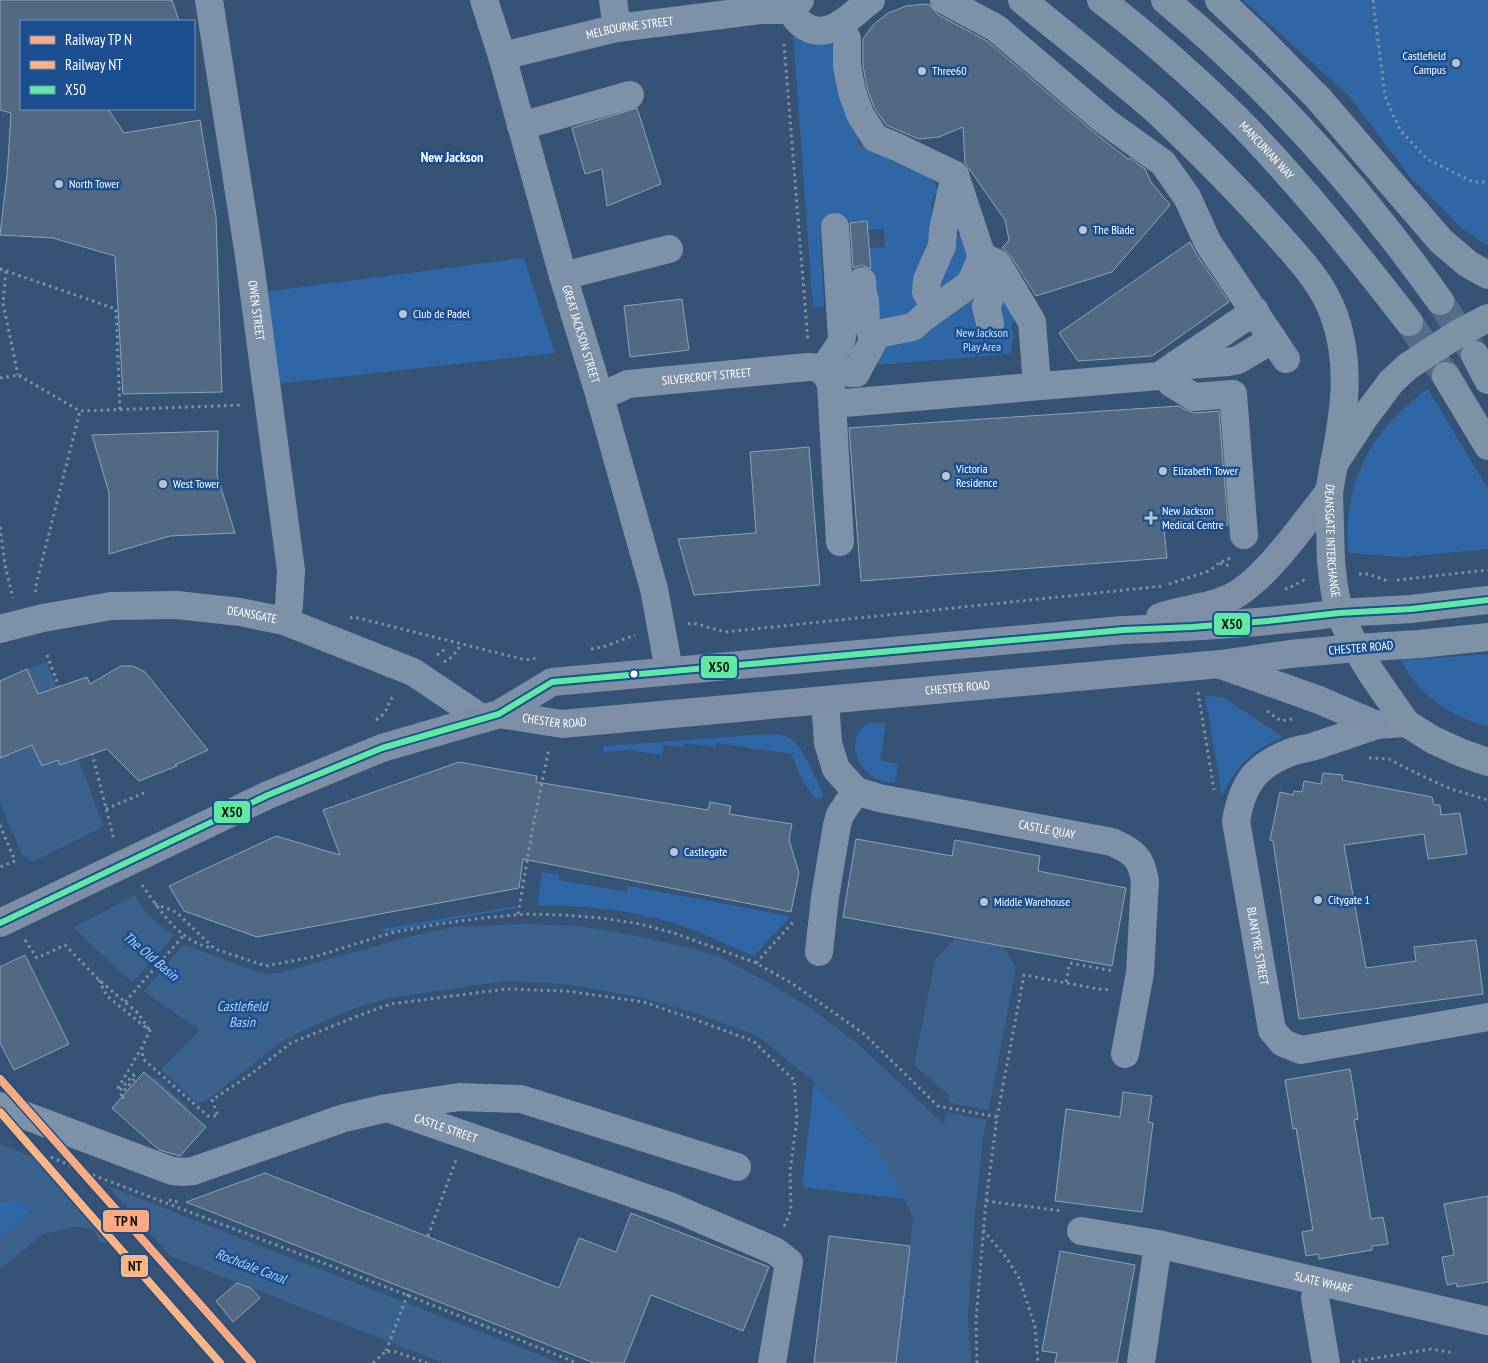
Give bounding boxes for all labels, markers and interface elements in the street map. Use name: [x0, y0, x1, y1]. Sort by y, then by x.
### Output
street label: MELBOURNE STREET: [585, 13, 675, 42]
legend: [20, 20, 195, 110]
text: Railway TP N: [65, 30, 132, 49]
place label: Castlefield Campus: [1403, 48, 1446, 77]
text: Railway NT: [65, 55, 123, 74]
marker: Castlefield Campus: [1450, 57, 1462, 69]
place label: Three60: [932, 63, 967, 78]
marker: Three60: [916, 65, 928, 77]
text: X50: [65, 80, 86, 99]
street label: MANCUNIAN WAY: [1236, 118, 1298, 183]
district label: New Jackson: [421, 148, 483, 166]
place label: North Tower: [69, 176, 120, 191]
marker: North Tower: [53, 178, 65, 190]
place label: The Blade: [1093, 222, 1135, 237]
marker: The Blade: [1077, 224, 1089, 236]
street label: OWEN STREET: [245, 279, 268, 342]
street label: GREAT JACKSON STREET: [559, 283, 604, 386]
place label: Club de Padel: [413, 306, 470, 321]
marker: Club de Padel: [397, 308, 409, 320]
park label: New Jackson Play Area: [956, 325, 1008, 354]
street label: SILVERCROFT STREET: [661, 364, 753, 388]
place label: Victoria Residence: [955, 461, 997, 490]
place label: Elizabeth Tower: [1173, 463, 1239, 478]
marker: Elizabeth Tower: [1157, 465, 1169, 477]
marker: Victoria Residence: [940, 470, 952, 482]
place label: West Tower: [173, 476, 220, 491]
marker: West Tower: [157, 478, 169, 490]
street label: DEANSGATE INTERCHANGE: [1322, 483, 1344, 598]
place label: New Jackson Medical Centre: [1162, 503, 1224, 532]
marker: New Jackson Medical Centre: [1144, 511, 1158, 525]
street label: DEANSGATE: [226, 603, 278, 626]
line badge: X50: [1213, 612, 1251, 636]
text: X50: [1222, 615, 1243, 633]
street label: CHESTER ROAD: [1328, 637, 1394, 658]
line badge: X50: [700, 655, 738, 679]
text: X50: [709, 658, 730, 676]
unlabelled marker: [629, 669, 639, 679]
street label: CHESTER ROAD: [925, 677, 991, 698]
street label: CHESTER ROAD: [521, 710, 587, 731]
line badge: X50: [213, 800, 251, 824]
text: X50: [222, 803, 243, 821]
street label: CASTLE QUAY: [1017, 817, 1077, 842]
place label: Castlegate: [684, 844, 727, 859]
marker: Castlegate: [668, 846, 680, 858]
place label: Citygate 1: [1328, 892, 1370, 907]
place label: Middle Warehouse: [994, 894, 1070, 909]
marker: Citygate 1: [1312, 894, 1324, 906]
marker: Middle Warehouse: [978, 896, 990, 908]
street label: BLANTYRE STREET: [1244, 906, 1272, 987]
water label: The Old Basin: [119, 927, 183, 985]
water label: Castlefield Basin: [217, 997, 269, 1031]
street label: CASTLE STREET: [412, 1110, 480, 1146]
line badge: TP N: [102, 1209, 150, 1233]
text: TP N: [114, 1212, 138, 1230]
water label: Rochdale Canal: [213, 1244, 290, 1288]
line badge: NT: [120, 1254, 149, 1278]
text: NT: [128, 1257, 142, 1275]
street label: SLATE WHARF: [1293, 1268, 1354, 1296]

